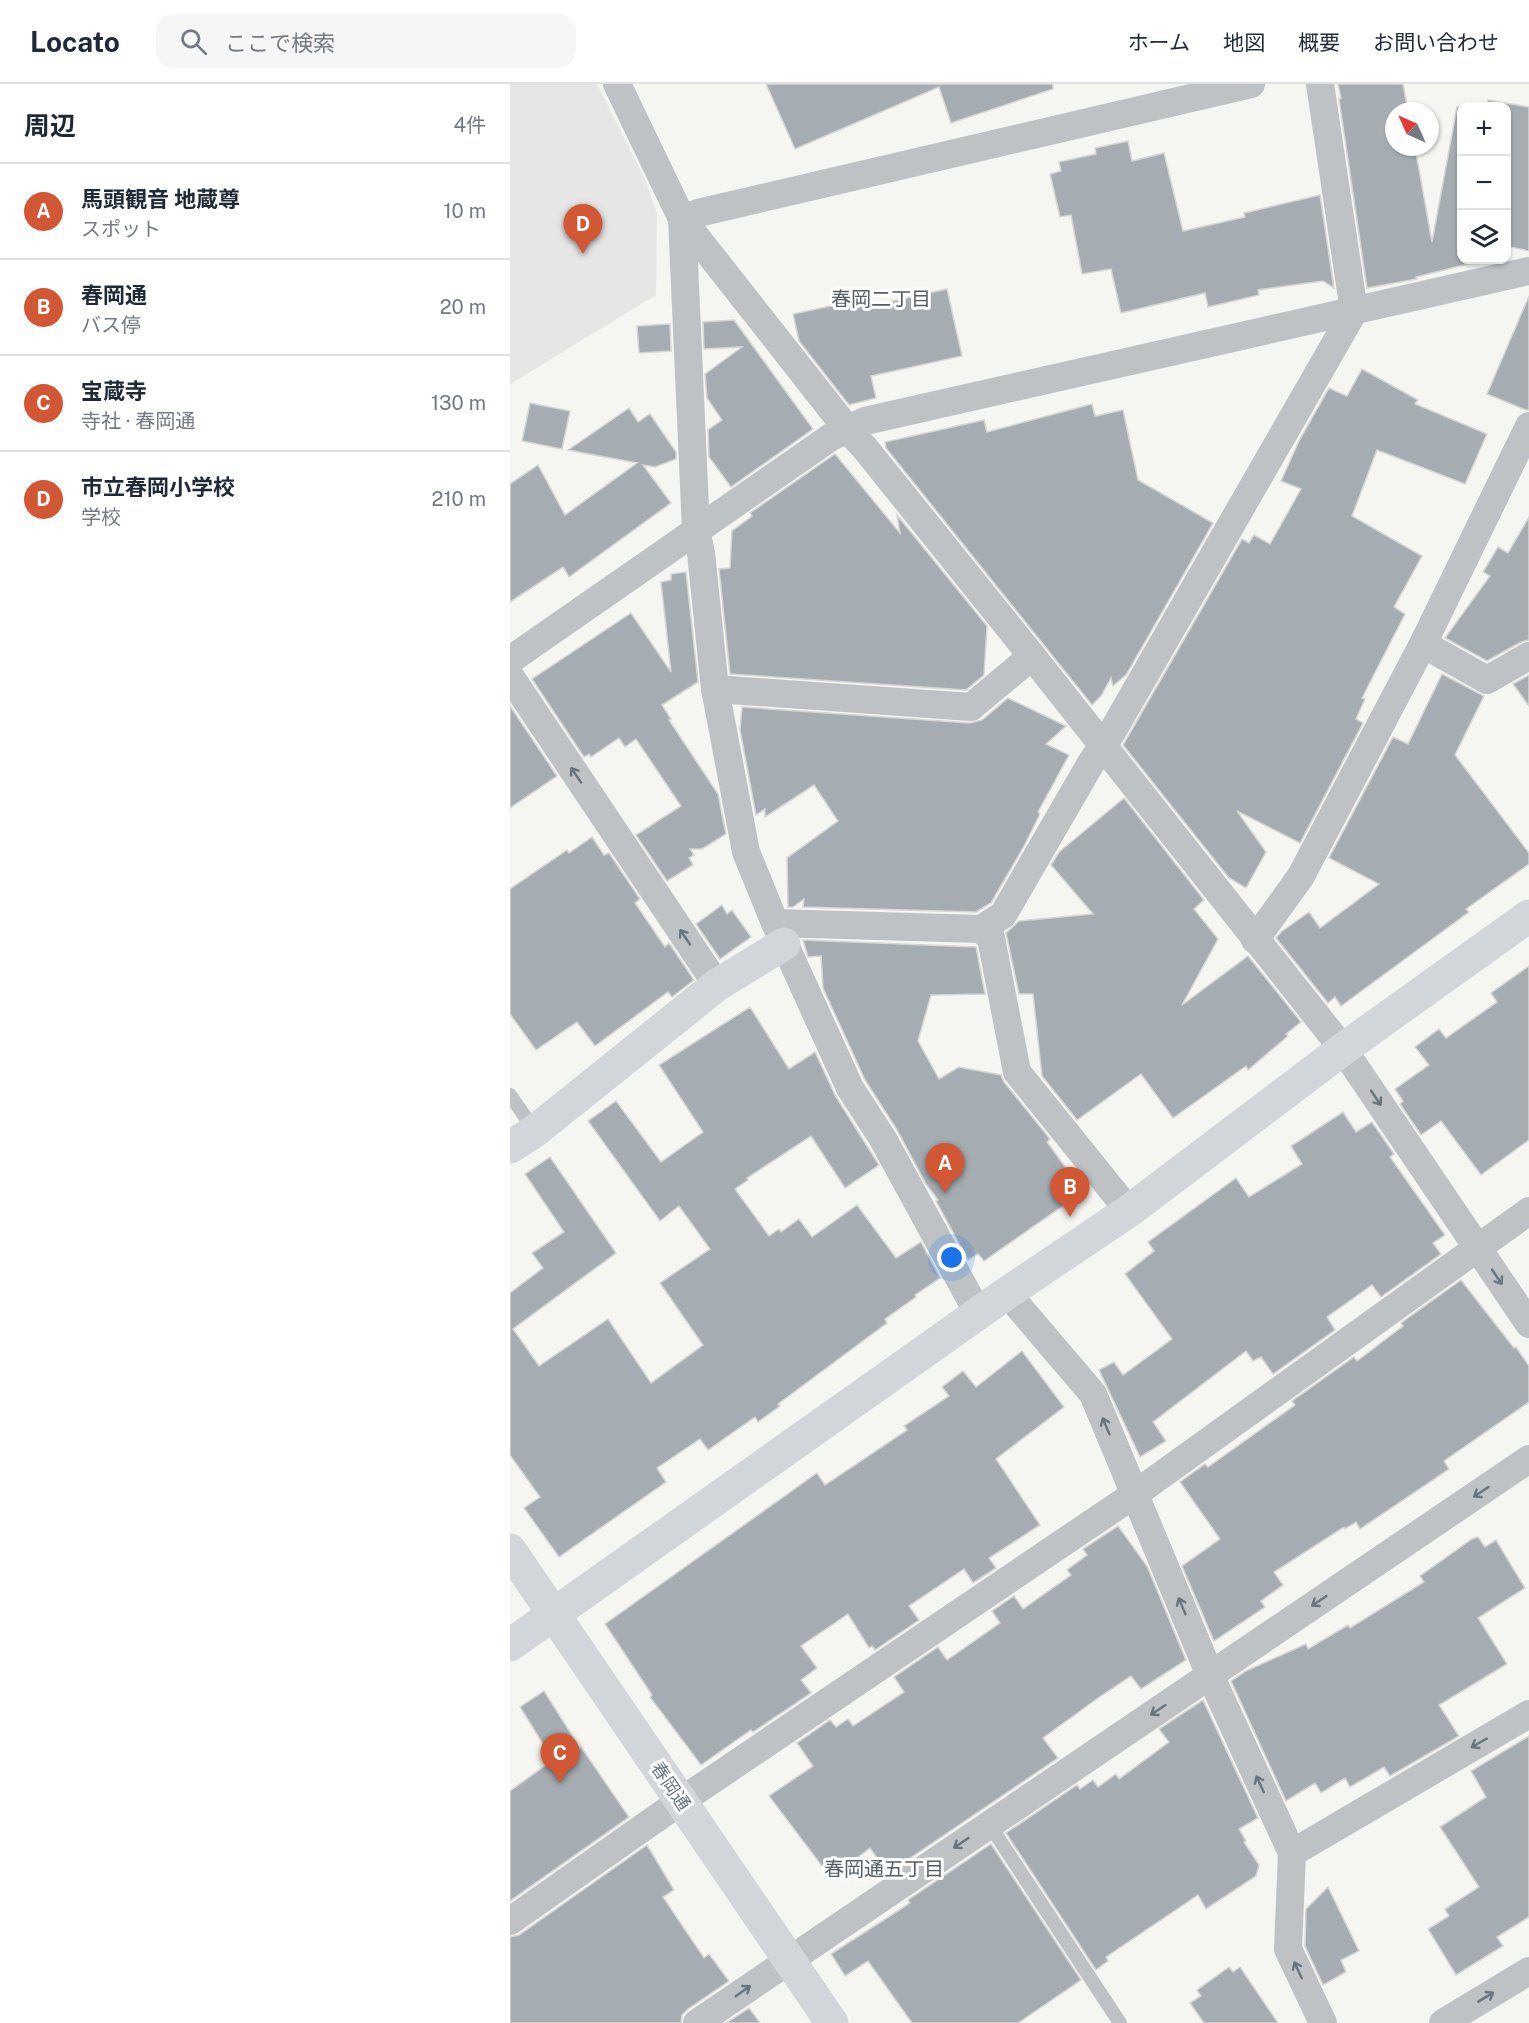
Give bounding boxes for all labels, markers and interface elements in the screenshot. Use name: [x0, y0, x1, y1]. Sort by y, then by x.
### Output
search box: [156, 14, 576, 68]
text: Locato: [30, 25, 120, 58]
icon: search: [177, 25, 210, 58]
text: ここで検索: [225, 30, 335, 56]
text: ホーム: [1128, 30, 1190, 55]
text: 地図: [1223, 30, 1265, 55]
text: 概要: [1298, 30, 1340, 55]
text: お問い合わせ: [1373, 30, 1499, 55]
north arrow: [1385, 102, 1439, 156]
map controls: [1457, 102, 1511, 264]
button: +: [1457, 102, 1511, 156]
text: 周辺: [24, 110, 76, 141]
text: 4件: [453, 113, 486, 137]
button: −: [1457, 156, 1511, 210]
text: 馬頭観音 地蔵尊: [81, 186, 240, 212]
text: A: [36, 199, 51, 223]
text: 10 m: [443, 199, 486, 223]
pin: D: [564, 204, 602, 254]
button: layers: [1457, 210, 1511, 264]
text: スポット: [81, 217, 161, 241]
text: 春岡通: [81, 282, 147, 308]
district label: 春岡二丁目: [831, 287, 931, 311]
text: B: [37, 295, 50, 319]
text: 20 m: [440, 295, 486, 319]
text: バス停: [81, 313, 141, 337]
text: 宝蔵寺: [81, 378, 147, 404]
text: C: [36, 391, 51, 415]
text: 130 m: [431, 391, 486, 415]
text: 寺社 · 春岡通: [81, 409, 195, 433]
text: 市立春岡小学校: [81, 474, 235, 500]
text: D: [36, 487, 51, 511]
text: 210 m: [432, 487, 486, 511]
text: 学校: [81, 505, 121, 529]
one-way arrow: [570, 767, 582, 783]
one-way arrow: [678, 928, 691, 945]
one-way arrow: [1370, 1089, 1382, 1105]
pin: A: [926, 1144, 964, 1193]
pin: B: [1050, 1168, 1090, 1217]
your location: [937, 1243, 966, 1272]
one-way arrow: [1491, 1268, 1503, 1284]
one-way arrow: [1100, 1417, 1111, 1435]
one-way arrow: [1472, 1485, 1489, 1498]
one-way arrow: [1311, 1595, 1328, 1607]
one-way arrow: [1176, 1597, 1187, 1616]
one-way arrow: [1150, 1704, 1166, 1716]
pin: C: [541, 1734, 580, 1783]
one-way arrow: [1471, 1738, 1488, 1750]
street label: 春岡通: [647, 1758, 695, 1814]
one-way arrow: [1254, 1776, 1266, 1794]
one-way arrow: [953, 1837, 970, 1849]
district label: 春岡通五丁目: [824, 1857, 944, 1881]
one-way arrow: [1291, 1962, 1303, 1980]
one-way arrow: [734, 1985, 750, 1997]
one-way arrow: [1477, 1991, 1494, 2003]

